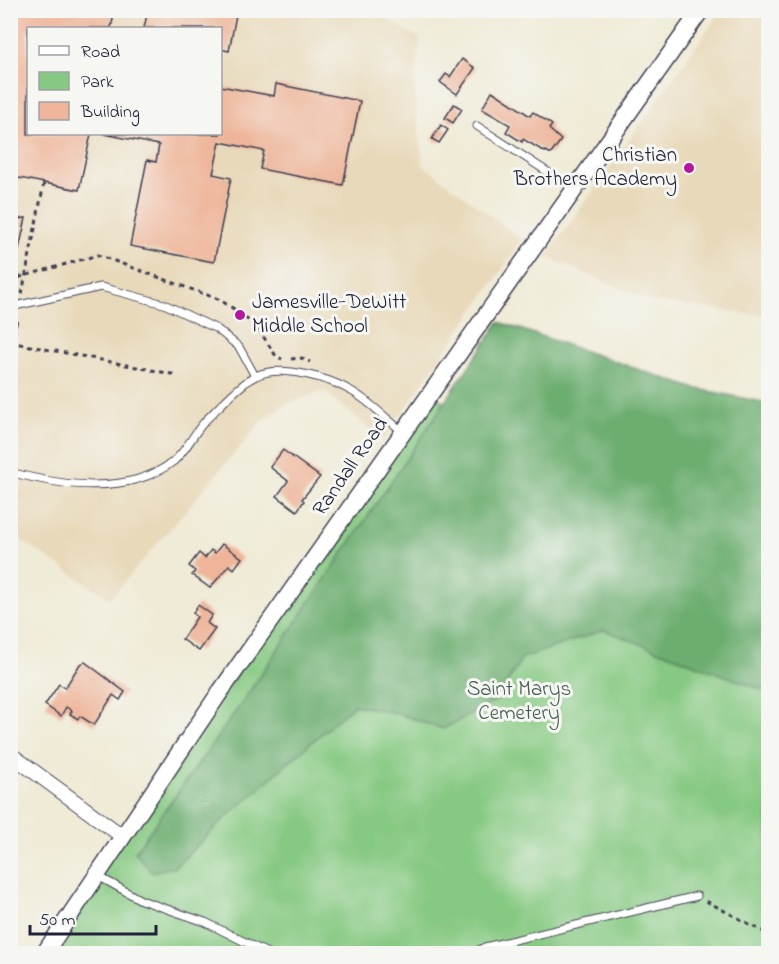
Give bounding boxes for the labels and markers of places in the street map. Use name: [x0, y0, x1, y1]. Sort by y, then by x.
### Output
place label: Christian Brothers Academy: [513, 141, 677, 197]
marker: Christian Brothers Academy: [682, 161, 696, 175]
place label: Jamesville-DeWitt Middle School: [252, 288, 406, 342]
marker: Jamesville-DeWitt Middle School: [233, 308, 247, 322]

